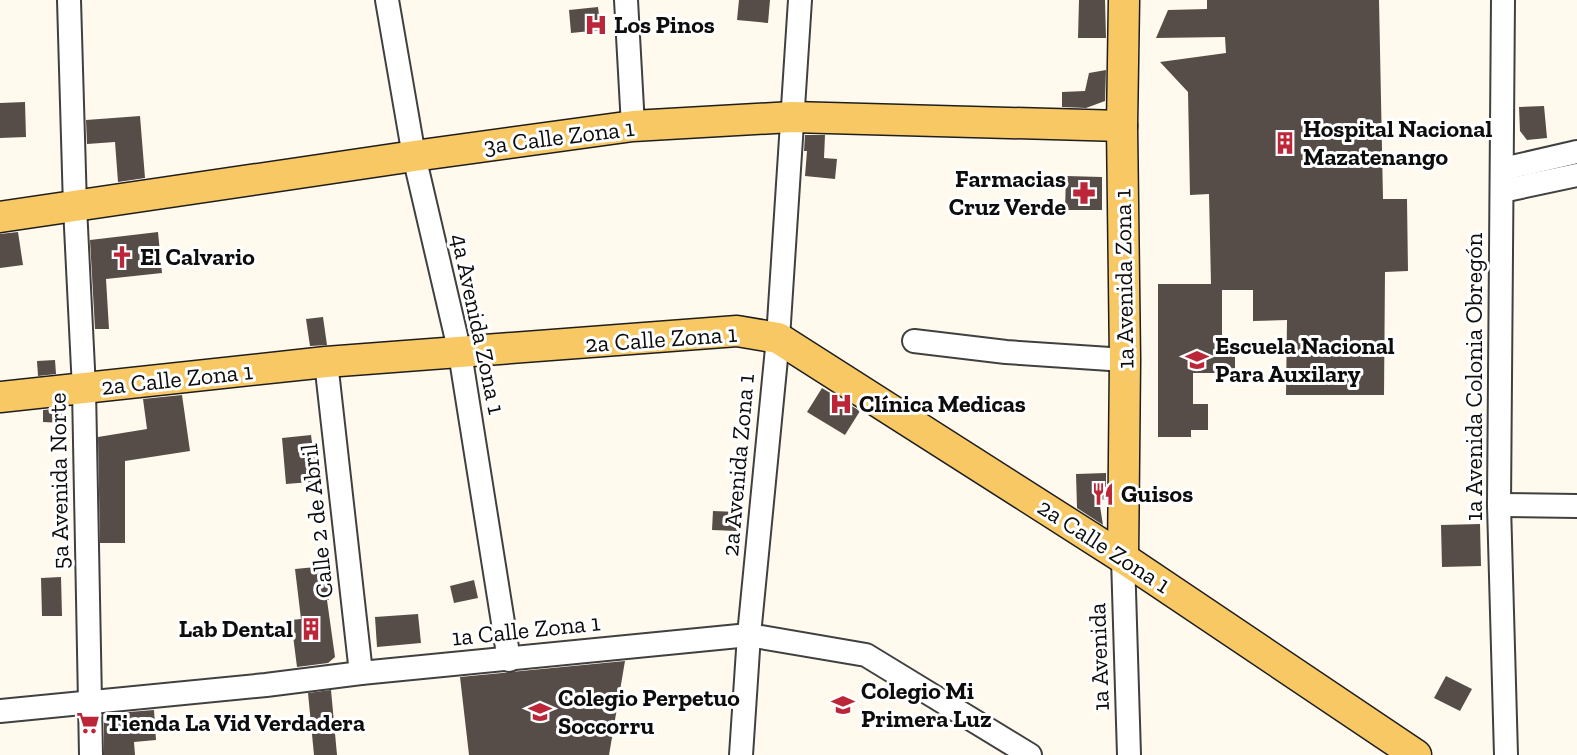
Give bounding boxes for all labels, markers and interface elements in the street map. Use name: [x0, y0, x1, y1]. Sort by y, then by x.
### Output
place label: Los Pinos: [614, 10, 715, 39]
hospital icon: Los Pinos: [583, 12, 609, 38]
street label: 3a Calle Zona 1: [482, 113, 636, 160]
place label: Hospital Nacional Mazatenango: [1303, 114, 1492, 171]
building icon: Hospital Nacional Mazatenango: [1272, 130, 1298, 156]
place label: Farmacias Cruz Verde: [949, 164, 1066, 221]
pharmacy icon: Farmacias Cruz Verde: [1071, 180, 1097, 206]
street label: 1a Avenida Zona 1: [1107, 189, 1140, 369]
street label: 4a Avenida Zona 1: [445, 231, 512, 417]
street label: 1a Avenida Colonia Obregón: [1459, 232, 1488, 521]
place label: El Calvario: [140, 242, 255, 271]
church icon: El Calvario: [109, 244, 135, 270]
street label: 2a Calle Zona 1: [584, 319, 738, 358]
place label: Escuela Nacional Para Auxilary: [1215, 331, 1395, 388]
school or university icon: Escuela Nacional Para Auxilary: [1184, 347, 1210, 373]
street label: 2a Calle Zona 1: [100, 356, 254, 401]
street label: 2a Avenida Zona 1: [715, 372, 760, 557]
place label: Clínica Medicas: [859, 389, 1026, 418]
hospital icon: Clínica Medicas: [828, 391, 854, 417]
street label: 5a Avenida Norte: [42, 392, 75, 570]
street label: Calle 2 de Abril: [294, 442, 339, 600]
place label: Guisos: [1121, 479, 1193, 508]
restaurant icon: Guisos: [1090, 481, 1116, 507]
street label: 2a Calle Zona 1: [1033, 492, 1176, 599]
street label: 1a Avenida: [1082, 602, 1115, 712]
street label: 1a Calle Zona 1: [450, 607, 602, 652]
place label: Lab Dental: [179, 614, 293, 643]
building icon: Lab Dental: [298, 616, 324, 642]
place label: Colegio Mi Primera Luz: [861, 676, 992, 733]
place label: Colegio Perpetuo Soccorru: [558, 683, 740, 740]
school or university icon: Colegio Mi Primera Luz: [830, 692, 856, 718]
school or university icon: Colegio Perpetuo Soccorru: [527, 699, 553, 725]
place label: Tienda La Vid Verdadera: [106, 708, 365, 737]
supermarket icon: Tienda La Vid Verdadera: [75, 710, 101, 736]

